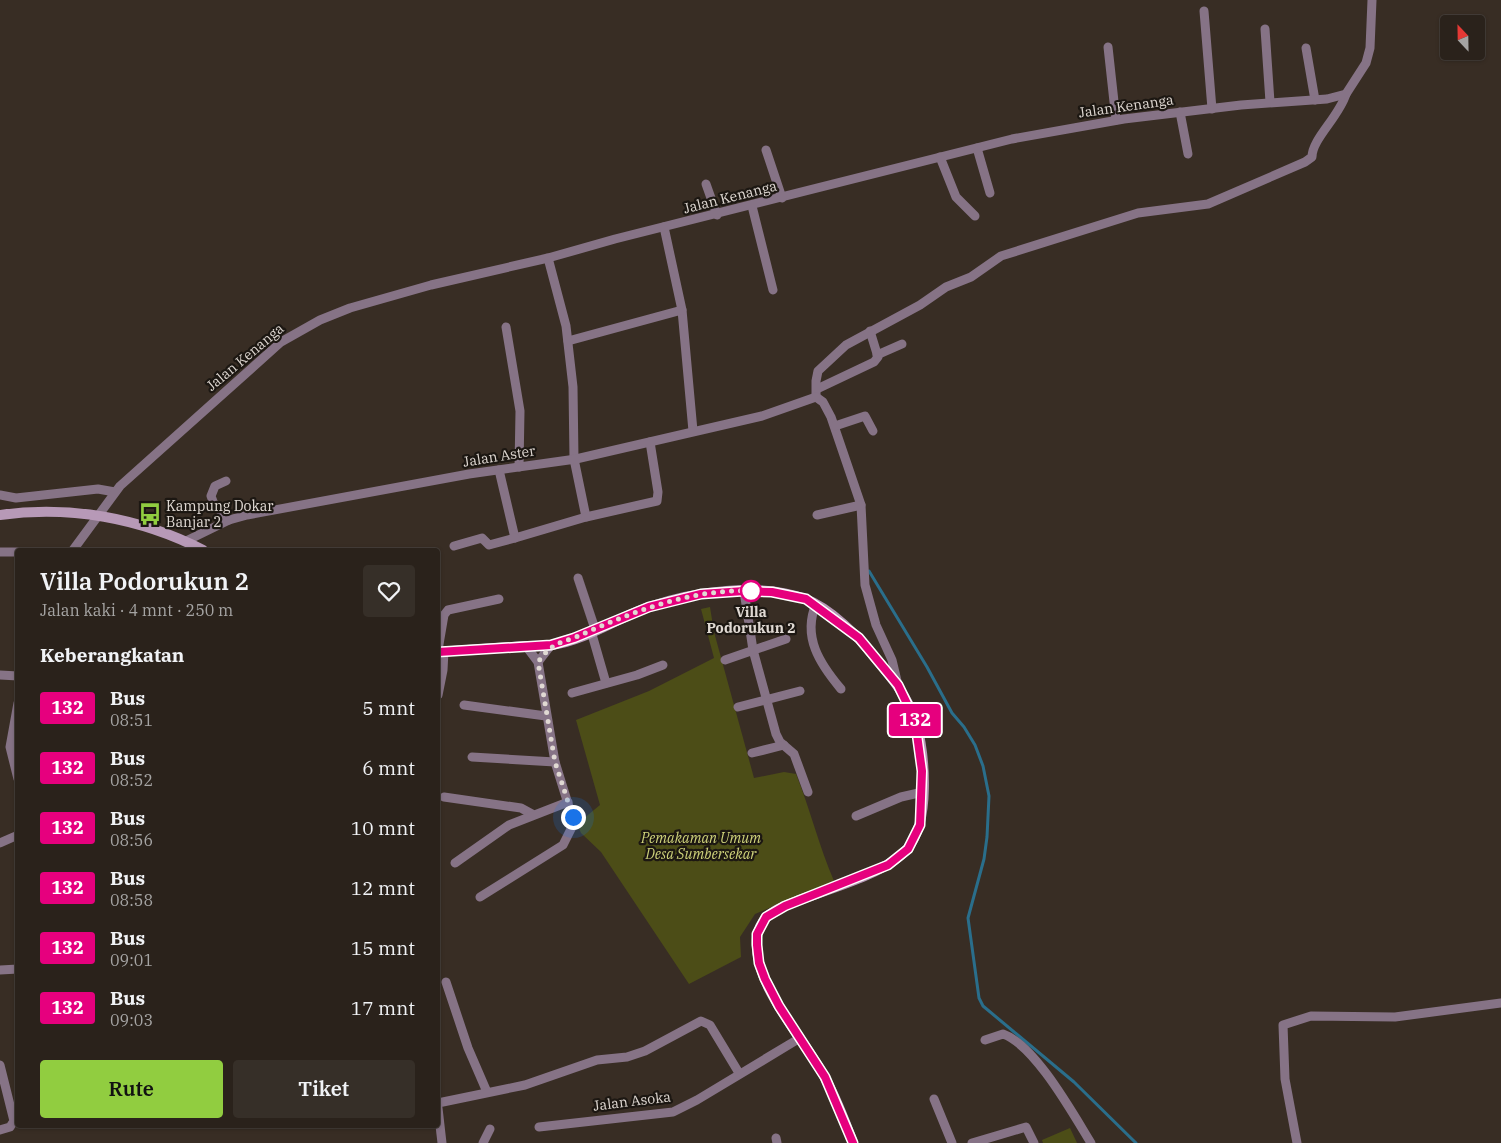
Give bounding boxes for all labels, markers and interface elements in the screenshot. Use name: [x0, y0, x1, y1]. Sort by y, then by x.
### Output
north arrow: [1440, 15, 1485, 60]
map controls: [1440, 15, 1485, 60]
street label: Jalan Kenanga: [1077, 90, 1175, 122]
street label: Jalan Kenanga: [681, 177, 779, 217]
street label: Jalan Kenanga: [203, 319, 288, 395]
street label: Jalan Aster: [462, 441, 537, 471]
place label: Kampung Dokar Banjar 2: [166, 497, 274, 531]
bus stop icon: Kampung Dokar Banjar 2: [137, 501, 163, 527]
text: Villa Podorukun 2: [40, 565, 249, 597]
button: heart: [363, 565, 415, 617]
marker: Villa Podorukun 2: [740, 580, 762, 602]
text: Jalan kaki · 4 mnt · 250 m: [40, 600, 233, 620]
place label: Villa Podorukun 2: [706, 603, 796, 637]
text: Keberangkatan: [40, 643, 184, 667]
text: Bus: [110, 686, 145, 710]
text: 132: [51, 696, 84, 719]
text: 5 mnt: [362, 696, 415, 720]
line badge: 132: [886, 704, 944, 736]
text: 132: [899, 708, 931, 731]
text: 08:51: [110, 710, 153, 730]
text: Bus: [110, 746, 145, 770]
text: 132: [51, 756, 84, 779]
text: 6 mnt: [362, 756, 415, 780]
text: 08:52: [110, 770, 153, 790]
your location: [561, 805, 586, 830]
text: Bus: [110, 806, 145, 830]
text: 132: [51, 816, 84, 839]
text: 10 mnt: [351, 816, 415, 840]
park label: Pemakaman Umum Desa Sumbersekar: [640, 829, 761, 863]
text: 08:56: [110, 830, 153, 850]
text: Bus: [110, 866, 145, 890]
text: 132: [51, 876, 84, 899]
text: 12 mnt: [351, 876, 415, 900]
text: 08:58: [110, 890, 153, 910]
text: Bus: [110, 926, 145, 950]
text: 132: [51, 936, 84, 959]
text: 15 mnt: [351, 936, 415, 960]
text: 09:01: [110, 950, 153, 970]
text: Bus: [110, 986, 145, 1010]
text: 132: [51, 996, 84, 1019]
text: 17 mnt: [351, 996, 415, 1020]
text: 09:03: [110, 1010, 153, 1030]
button: Rute: [40, 1060, 223, 1118]
button: Tiket: [233, 1060, 415, 1118]
street label: Jalan Asoka: [592, 1087, 672, 1115]

